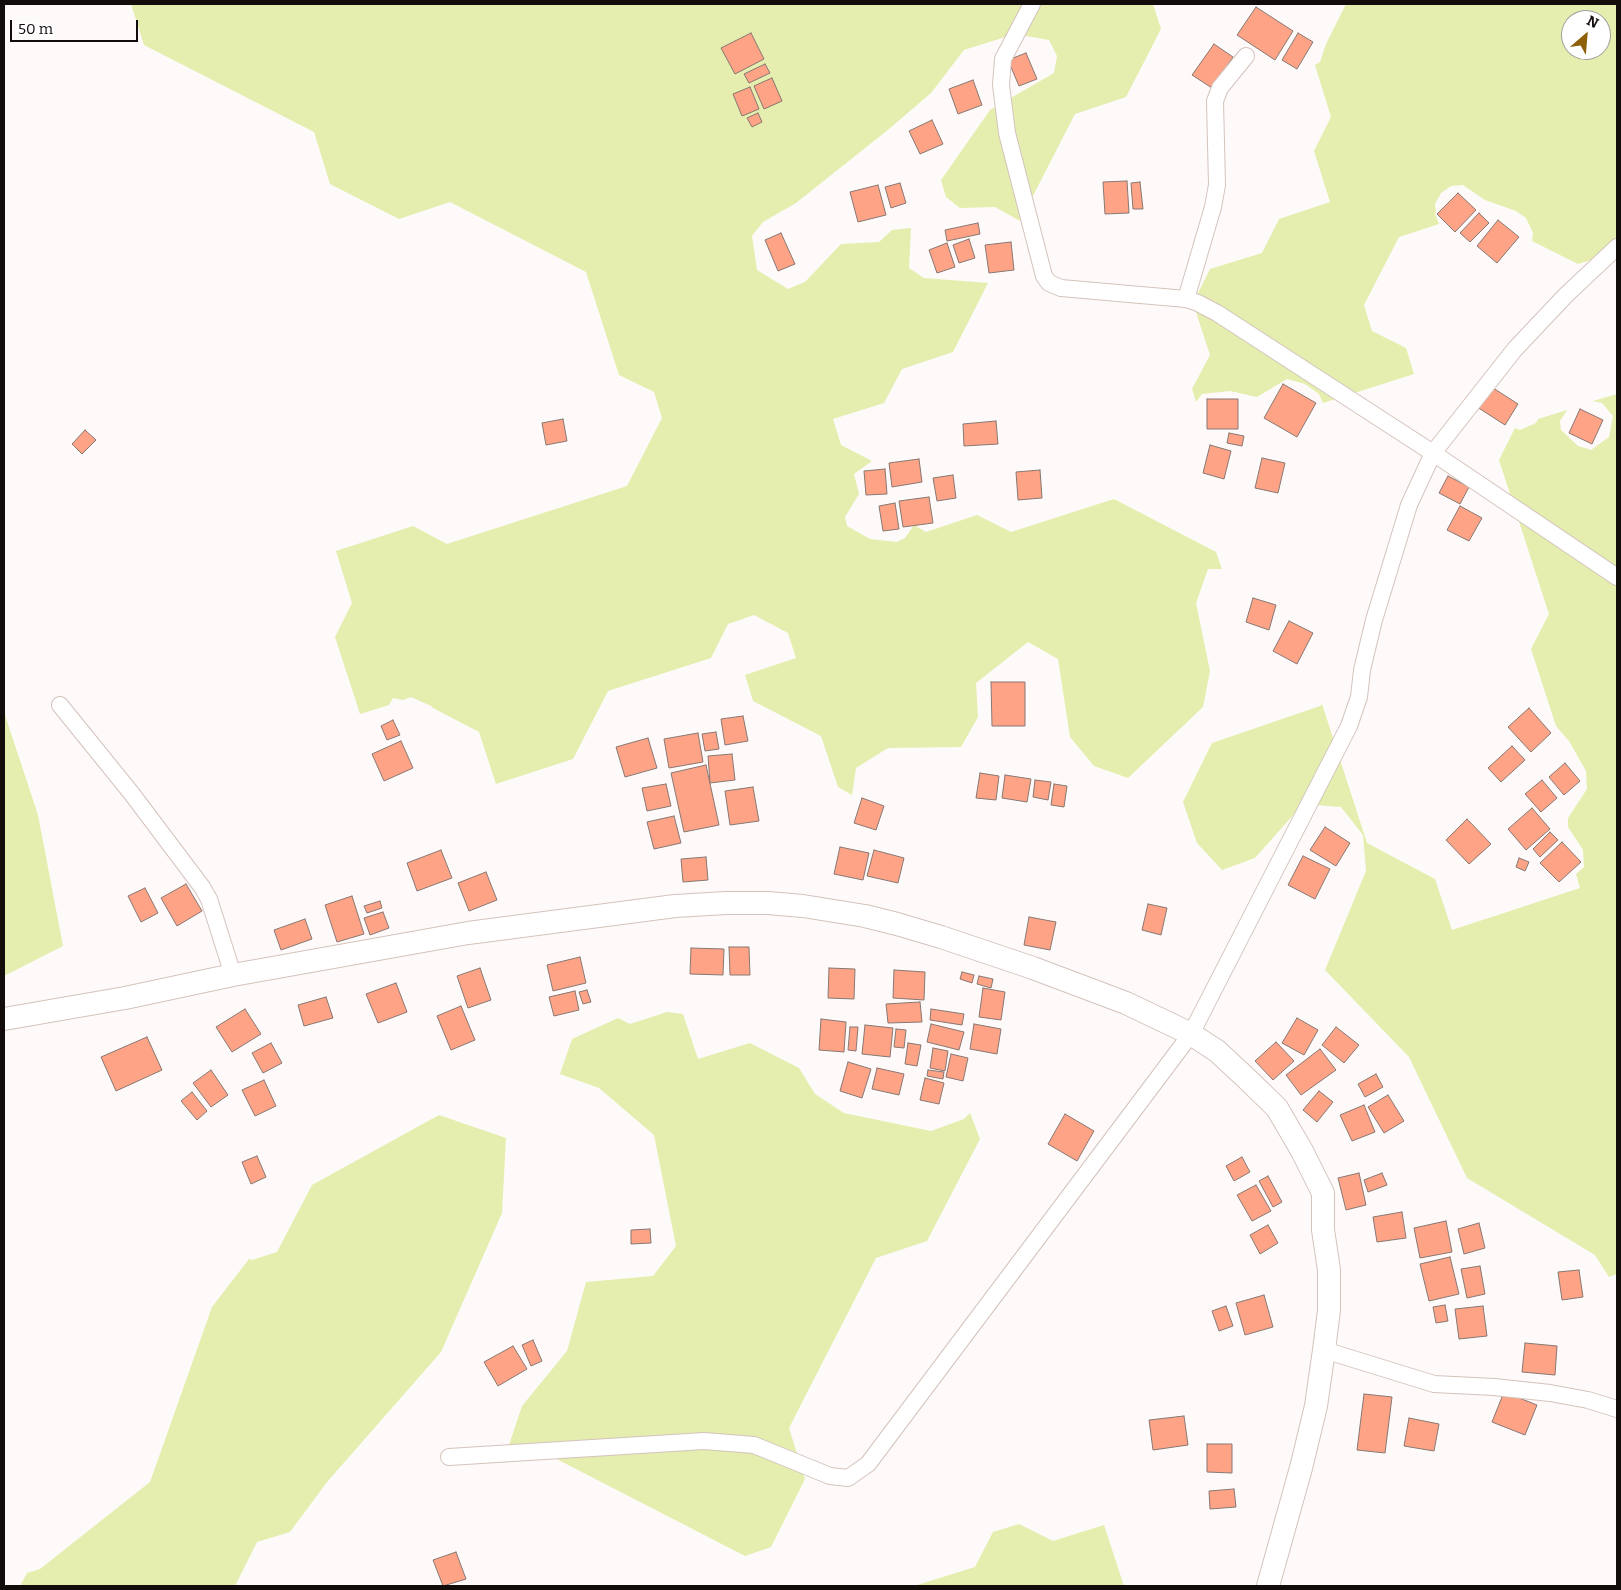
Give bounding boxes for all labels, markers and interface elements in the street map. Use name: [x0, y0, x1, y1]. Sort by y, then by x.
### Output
scale bar: [12, 10, 140, 42]
north arrow: [1561, 10, 1611, 60]
text: N: [1584, 12, 1601, 32]
text: 50 m: [18, 20, 53, 38]

